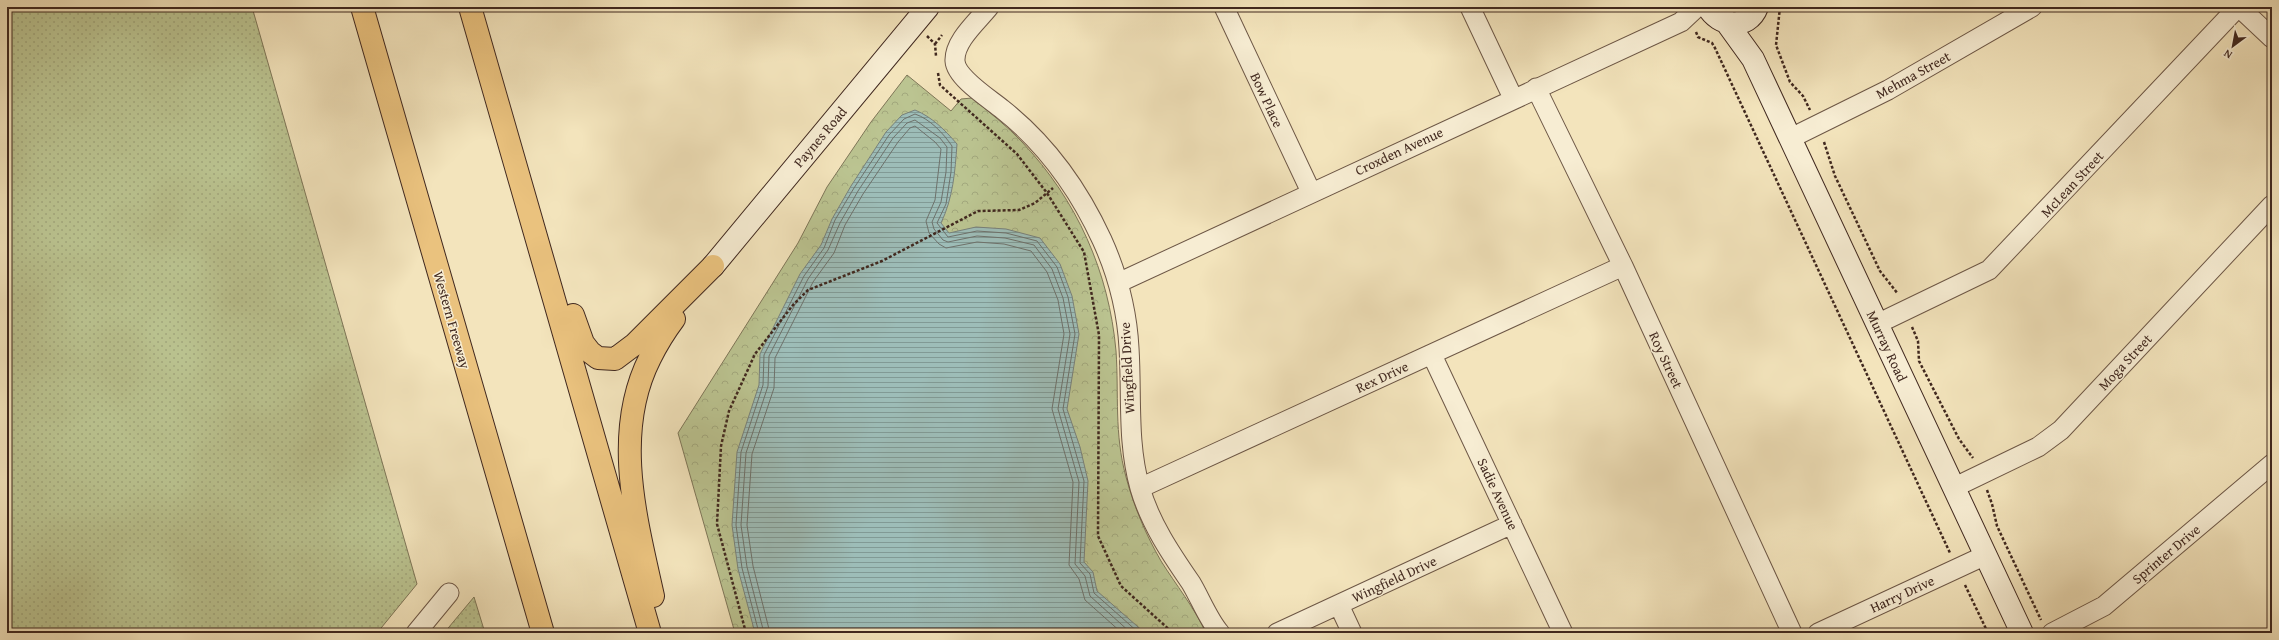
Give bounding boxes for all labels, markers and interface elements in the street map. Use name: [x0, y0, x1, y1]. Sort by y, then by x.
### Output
north arrow: [2213, 26, 2253, 66]
text: N: [2220, 45, 2235, 63]
street label: Mehma Street: [1872, 46, 1954, 104]
street label: Bow Place: [1246, 69, 1289, 131]
street label: Paynes Road: [789, 102, 852, 172]
street label: Croxden Avenue: [1352, 122, 1447, 180]
street label: McLean Street: [2036, 146, 2108, 222]
street label: Western Freeway: [429, 269, 475, 371]
street label: Murray Road: [1862, 307, 1912, 385]
street label: Wingfield Drive: [1115, 321, 1139, 414]
street label: Roy Street: [1644, 328, 1688, 392]
street label: Moga Street: [2094, 329, 2156, 395]
street label: Rex Drive: [1352, 356, 1412, 398]
street label: Sadie Avenue: [1473, 455, 1524, 534]
street label: Sprinter Drive: [2127, 519, 2205, 589]
street label: Wingfield Drive: [1348, 550, 1440, 607]
street label: Harry Drive: [1867, 570, 1938, 618]

